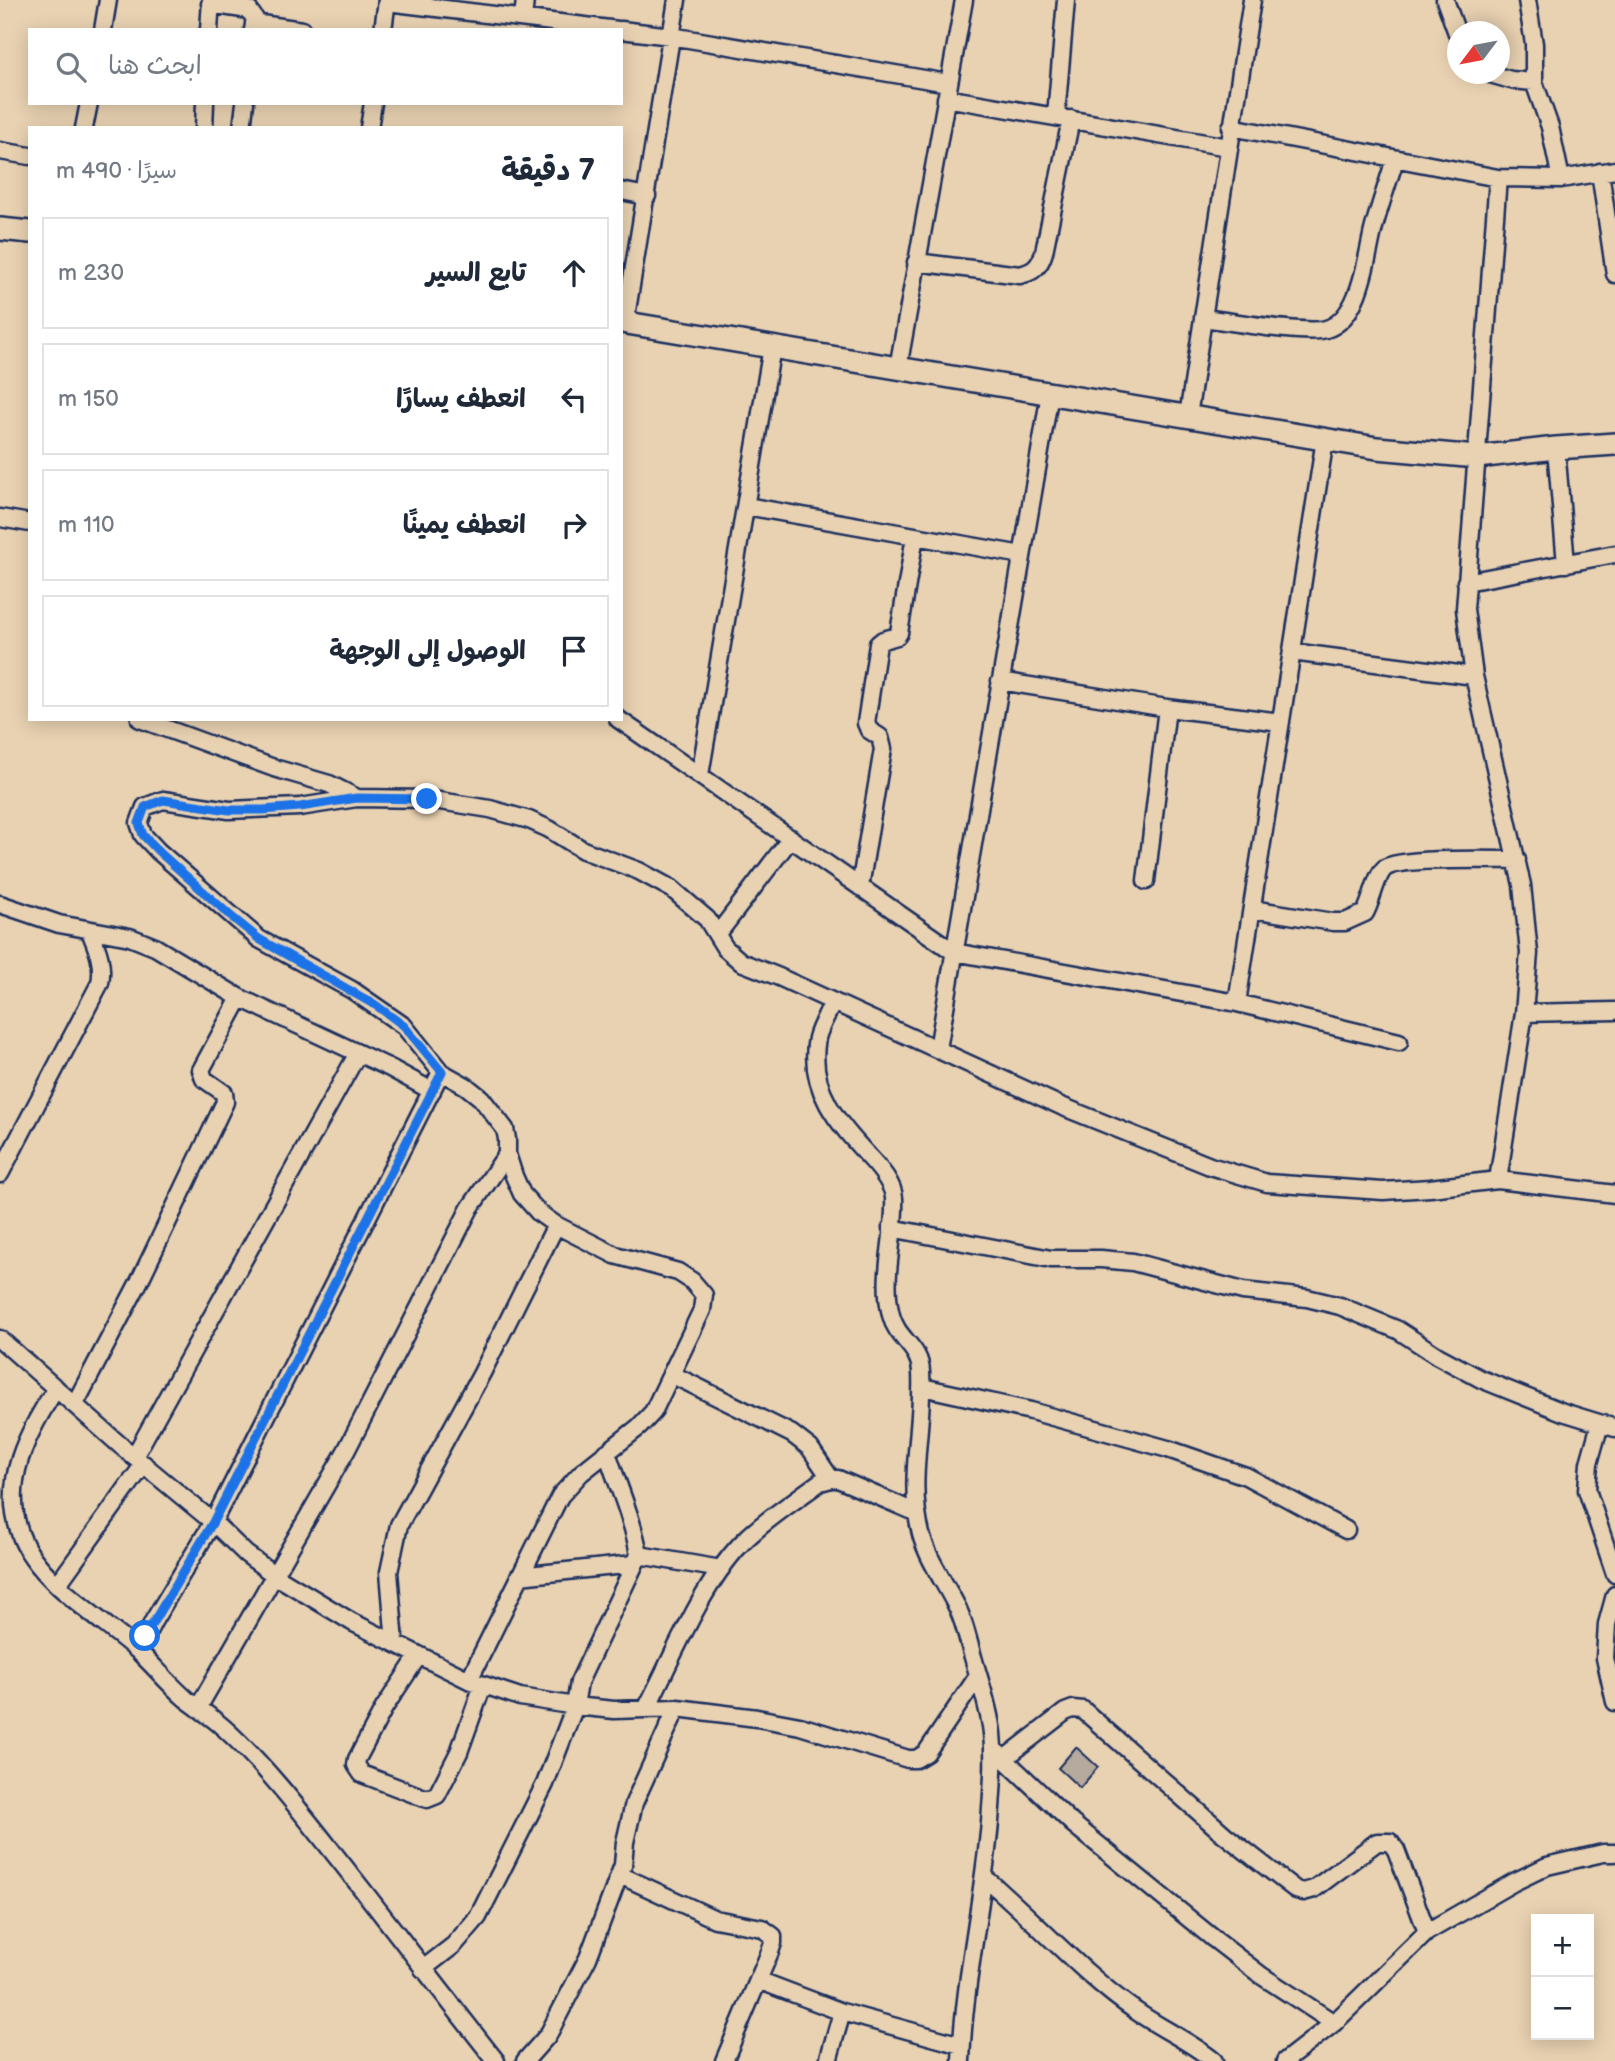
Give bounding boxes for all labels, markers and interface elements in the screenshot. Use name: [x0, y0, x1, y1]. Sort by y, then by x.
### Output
north arrow: [1447, 21, 1510, 84]
search box: [28, 28, 623, 105]
icon: search: [52, 48, 90, 86]
text: ابحث هنا: [108, 51, 202, 82]
text: 7 دقيقة: [501, 153, 595, 189]
text: سيرًا · 490 m: [56, 157, 177, 185]
icon: ahead: [555, 254, 593, 292]
text: تابع السير: [426, 258, 526, 289]
text: 230 m: [58, 259, 124, 287]
icon: left: [555, 380, 593, 418]
text: انعطف يسارًا: [396, 384, 526, 415]
text: 150 m: [58, 385, 119, 413]
icon: right: [555, 506, 593, 544]
text: انعطف يمينًا: [403, 510, 526, 541]
text: 110 m: [58, 511, 115, 539]
icon: arrive: [555, 632, 593, 670]
text: الوصول إلى الوجهة: [329, 636, 526, 667]
route end: [411, 783, 442, 814]
route start: [129, 1620, 160, 1651]
map controls: [1531, 1914, 1594, 2040]
button: +: [1531, 1914, 1594, 1977]
button: −: [1531, 1977, 1594, 2040]

